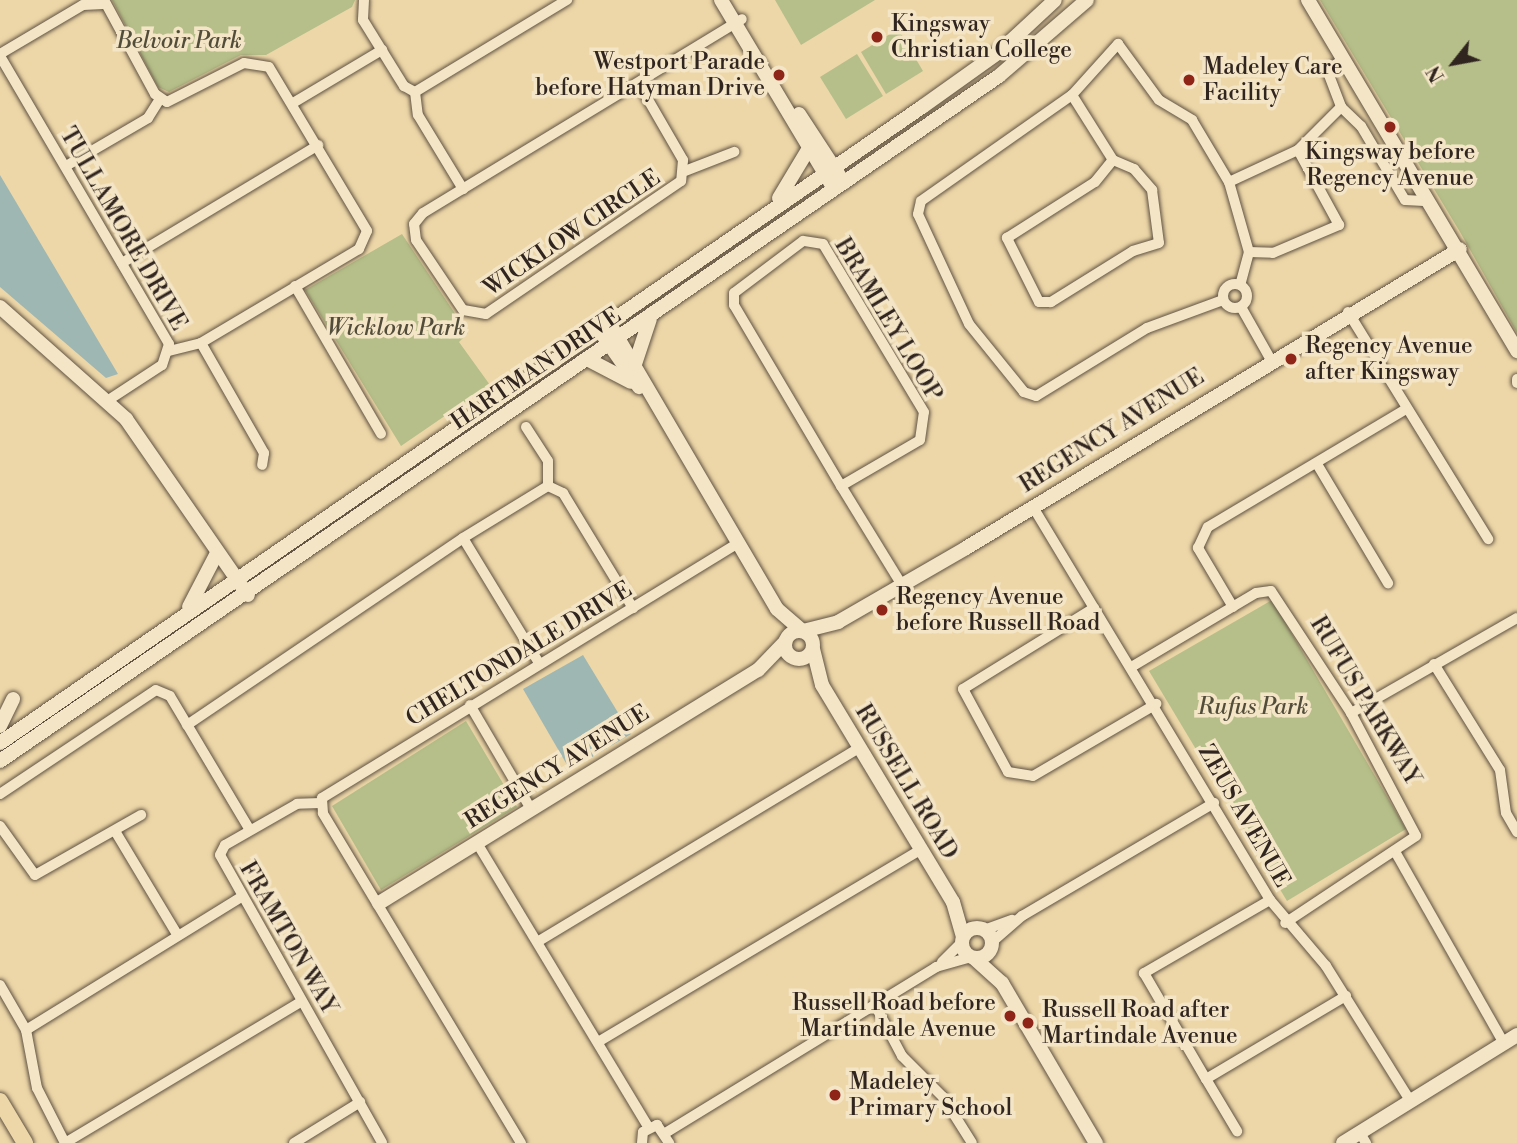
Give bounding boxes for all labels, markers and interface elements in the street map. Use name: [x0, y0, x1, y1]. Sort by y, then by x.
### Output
place label: Kingsway Christian College: [891, 10, 1072, 64]
park label: Belvoir Park: [116, 27, 242, 55]
north arrow: [1419, 28, 1489, 98]
marker: Kingsway Christian College: [869, 29, 885, 45]
place label: Westport Parade before Hatyman Drive: [535, 48, 765, 102]
place label: Madeley Care Facility: [1203, 53, 1343, 107]
text: N: [1422, 61, 1450, 86]
marker: Westport Parade before Hatyman Drive: [771, 67, 787, 83]
marker: Madeley Care Facility: [1181, 72, 1197, 88]
marker: Kingsway before Regency Avenue: [1382, 119, 1398, 135]
street label: TULLAMORE DRIVE: [54, 123, 192, 335]
place label: Kingsway before Regency Avenue: [1305, 138, 1475, 192]
street label: WICKLOW CIRCLE: [478, 164, 666, 302]
street label: BRAMLEY LOOP: [828, 233, 948, 407]
street label: HARTMAN DRIVE: [446, 302, 626, 436]
park label: Wicklow Park: [327, 314, 465, 342]
place label: Regency Avenue after Kingsway: [1305, 332, 1473, 386]
marker: Regency Avenue after Kingsway: [1283, 351, 1299, 367]
street label: REGENCY AVENUE: [1015, 363, 1209, 499]
street label: CHELTONDALE DRIVE: [401, 576, 637, 732]
place label: Regency Avenue before Russell Road: [896, 583, 1100, 637]
marker: Regency Avenue before Russell Road: [874, 602, 890, 618]
street label: RUFUS PARKWAY: [1304, 612, 1426, 790]
park label: Rufus Park: [1198, 693, 1308, 721]
street label: REGENCY AVENUE: [460, 699, 654, 835]
street label: RUSSELL ROAD: [849, 699, 963, 865]
street label: ZEUS AVENUE: [1192, 740, 1296, 892]
street label: FRAMTON WAY: [233, 857, 343, 1019]
place label: Russell Road before Martindale Avenue: [792, 989, 996, 1043]
place label: Russell Road after Martindale Avenue: [1042, 996, 1238, 1050]
marker: Russell Road before Martindale Avenue: [1002, 1008, 1018, 1024]
marker: Russell Road after Martindale Avenue: [1020, 1015, 1036, 1031]
place label: Madeley Primary School: [849, 1068, 1012, 1122]
marker: Madeley Primary School: [827, 1087, 843, 1103]

